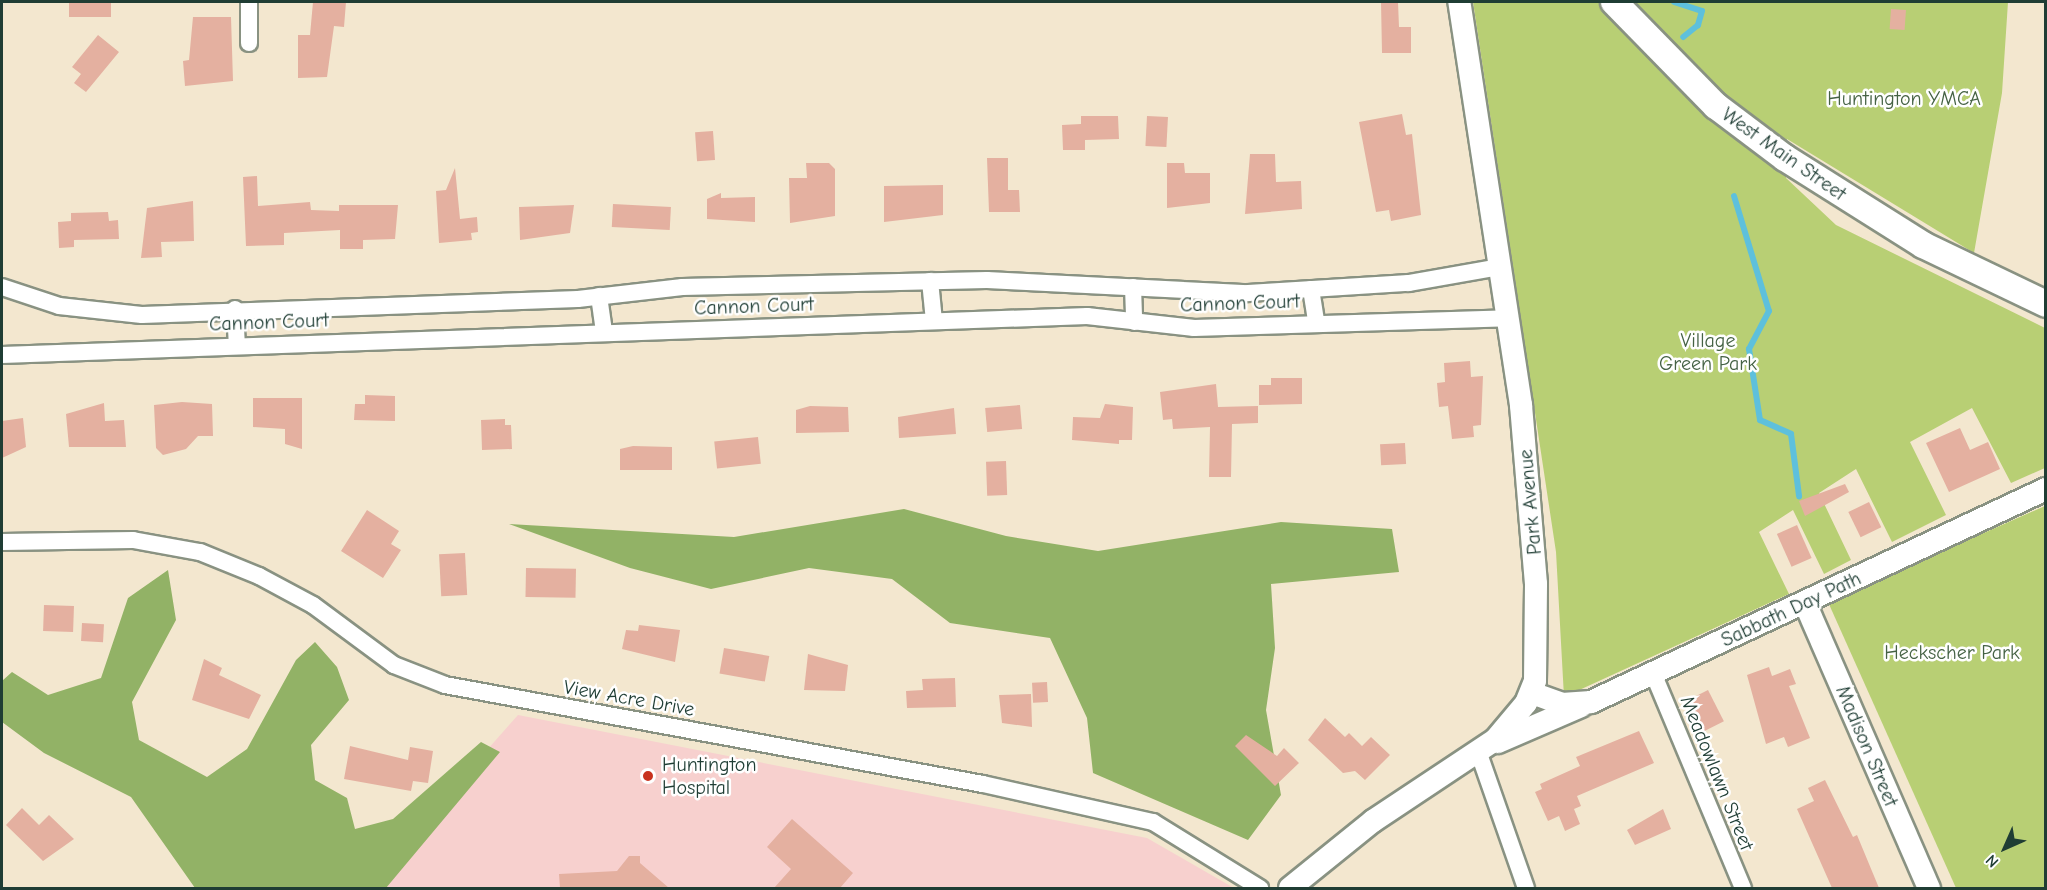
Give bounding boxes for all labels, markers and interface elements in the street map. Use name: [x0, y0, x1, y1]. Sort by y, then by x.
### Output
park label: Huntington YMCA: [1827, 86, 1981, 110]
street label: West Main Street: [1717, 102, 1851, 206]
street label: Cannon Court: [1180, 289, 1300, 317]
street label: Cannon Court: [694, 292, 814, 320]
street label: Cannon Court: [209, 308, 329, 336]
park label: Village Green Park: [1659, 328, 1757, 375]
street label: Park Avenue: [1513, 448, 1547, 556]
street label: Sabbath Day Path: [1717, 566, 1865, 652]
park label: Heckscher Park: [1884, 640, 2020, 664]
street label: View Acre Drive: [562, 675, 696, 721]
street label: Madison Street: [1831, 682, 1903, 810]
street label: Meadowlawn Street: [1675, 692, 1759, 854]
place label: Huntington Hospital: [662, 752, 756, 799]
marker: Huntington Hospital: [639, 767, 657, 785]
north arrow: [1975, 818, 2035, 878]
text: N: [1982, 851, 2002, 871]

